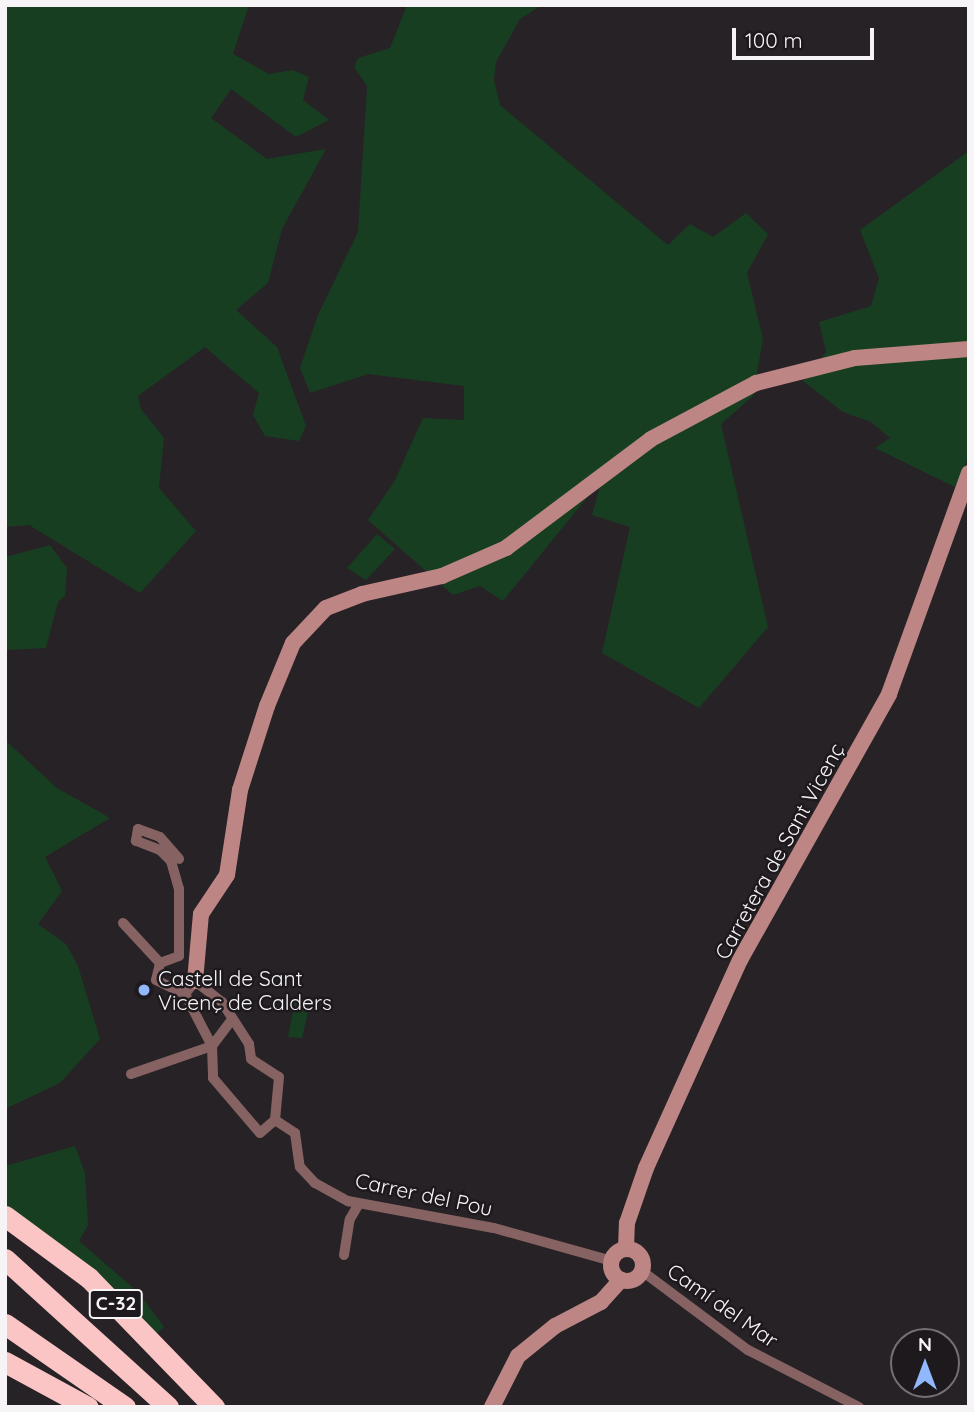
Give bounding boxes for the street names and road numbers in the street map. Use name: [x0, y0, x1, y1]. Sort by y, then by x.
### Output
street label: Carretera de Sant Vicenç: [709, 739, 849, 963]
street label: Carrer del Pou: [353, 1167, 495, 1221]
street label: Camí del Mar: [663, 1258, 783, 1352]
road number: C-32: [88, 1288, 144, 1320]

